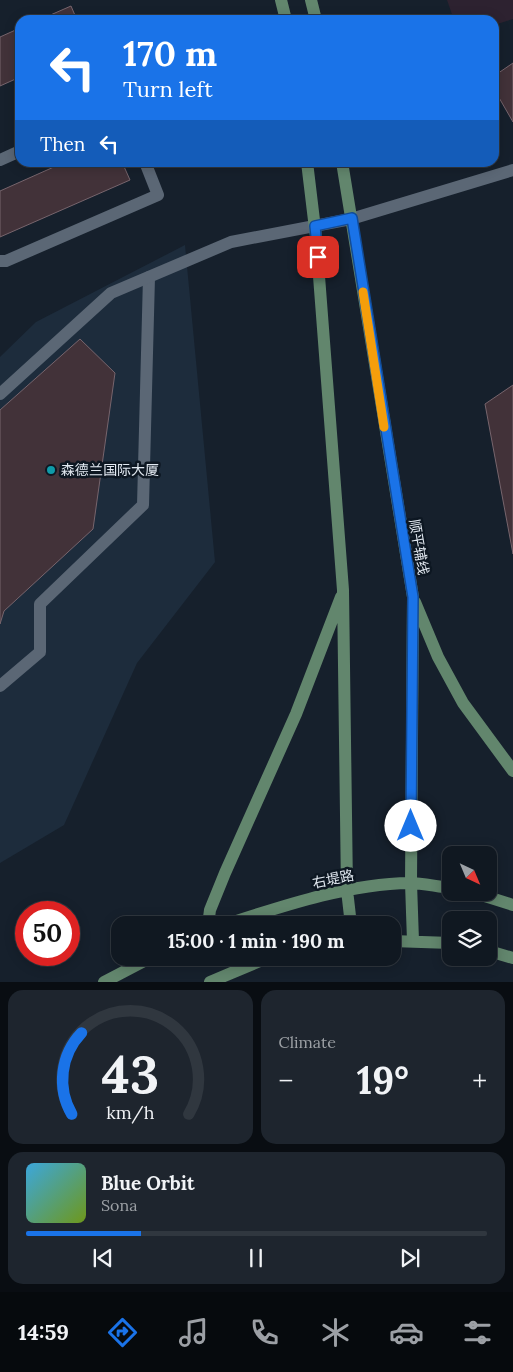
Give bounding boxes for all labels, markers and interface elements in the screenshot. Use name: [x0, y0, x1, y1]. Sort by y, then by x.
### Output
text: 170 m: [123, 31, 217, 76]
icon: left: [40, 35, 105, 100]
text: Turn left: [123, 75, 213, 103]
icon: left: [95, 130, 123, 158]
text: Then: [40, 132, 85, 156]
pin: [297, 236, 339, 278]
icon: arrive: [304, 243, 332, 271]
place label: 森德兰国际大厦: [61, 461, 159, 479]
marker: 森德兰国际大厦: [45, 464, 57, 476]
street label: 顺平辅线: [405, 518, 433, 576]
position arrow: [384, 799, 436, 851]
north arrow: [442, 846, 498, 901]
map controls: [442, 846, 497, 966]
street label: 右堤路: [311, 866, 355, 892]
speed limit sign: 50: [15, 901, 80, 966]
button: layers: [442, 911, 497, 966]
text: 15:00 · 1 min · 190 m: [167, 929, 345, 953]
text: Climate: [279, 1032, 336, 1052]
text: 43: [101, 1041, 159, 1107]
text: 19°: [357, 1056, 409, 1104]
text: −: [279, 1063, 293, 1099]
text: +: [472, 1063, 487, 1099]
text: km/h: [106, 1101, 155, 1124]
text: Blue Orbit: [101, 1171, 195, 1195]
text: Sona: [101, 1195, 137, 1215]
icon: previous: [89, 1244, 117, 1272]
icon: pause: [242, 1244, 270, 1272]
icon: next: [396, 1244, 424, 1272]
icon: directions: [105, 1315, 140, 1350]
icon: music: [176, 1315, 211, 1350]
icon: phone: [247, 1315, 282, 1350]
icon: climate: [318, 1315, 353, 1350]
icon: car: [389, 1315, 424, 1350]
icon: filters: [460, 1315, 495, 1350]
text: 14:59: [18, 1318, 69, 1346]

